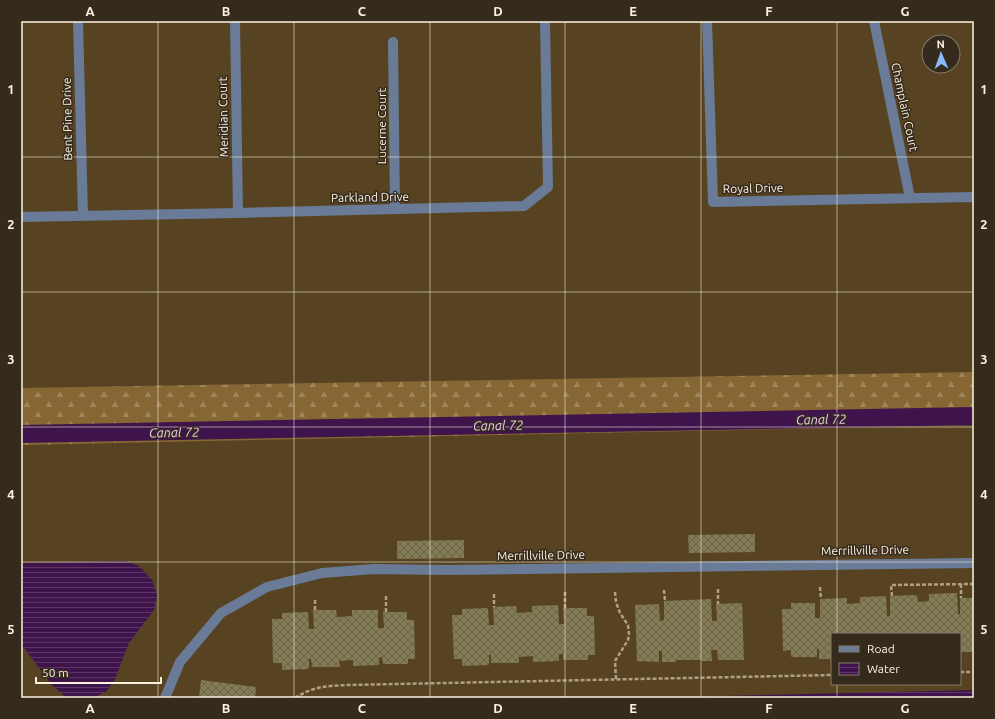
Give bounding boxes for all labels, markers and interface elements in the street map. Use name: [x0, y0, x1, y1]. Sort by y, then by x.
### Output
text: A: [85, 4, 95, 18]
text: B: [222, 4, 231, 18]
text: C: [358, 4, 367, 18]
text: D: [493, 4, 503, 18]
text: E: [629, 4, 637, 18]
text: F: [765, 4, 773, 18]
text: G: [901, 4, 910, 18]
north arrow: [921, 34, 961, 74]
text: N: [936, 38, 945, 50]
street label: Champlain Court: [889, 62, 921, 153]
street label: Meridian Court: [216, 76, 230, 157]
street label: Bent Pine Drive: [60, 77, 74, 161]
text: 1: [7, 82, 15, 96]
text: 1: [980, 82, 988, 96]
street label: Lucerne Court: [375, 88, 388, 164]
street label: Royal Drive: [723, 181, 783, 195]
street label: Parkland Drive: [331, 190, 409, 204]
text: 2: [7, 217, 15, 231]
text: 2: [980, 217, 988, 231]
text: 3: [7, 352, 15, 366]
text: 3: [980, 352, 988, 366]
water label: Canal 72: [796, 412, 846, 426]
water label: Canal 72: [473, 418, 523, 432]
water label: Canal 72: [149, 425, 199, 439]
text: 4: [7, 487, 15, 501]
text: 4: [980, 487, 988, 501]
street label: Merrillville Drive: [821, 543, 909, 557]
street label: Merrillville Drive: [497, 548, 585, 562]
text: 5: [7, 622, 15, 636]
text: 5: [980, 622, 988, 636]
legend: [831, 633, 961, 685]
text: Road: [867, 642, 895, 655]
scale bar: [36, 659, 161, 685]
text: Water: [867, 662, 900, 675]
text: 50 m: [42, 666, 69, 679]
text: A: [85, 701, 95, 715]
text: B: [222, 701, 231, 715]
text: C: [358, 701, 367, 715]
text: D: [493, 701, 503, 715]
text: E: [629, 701, 637, 715]
text: F: [765, 701, 773, 715]
text: G: [901, 701, 910, 715]

